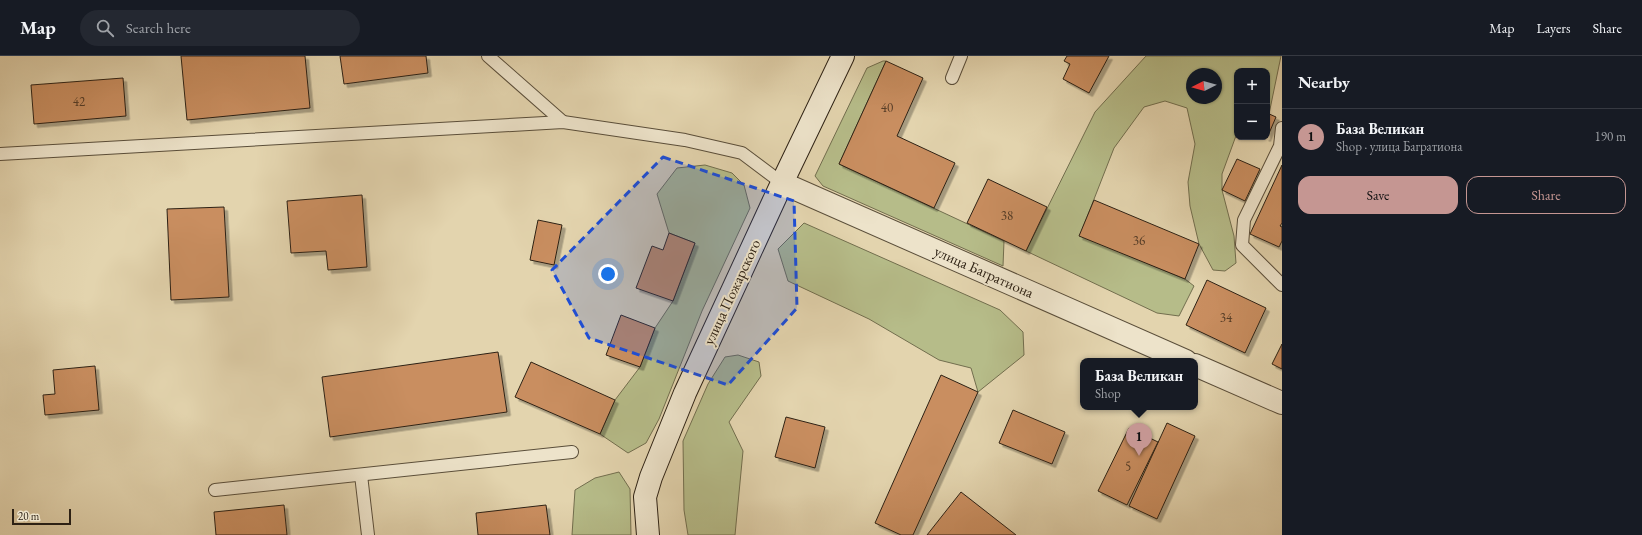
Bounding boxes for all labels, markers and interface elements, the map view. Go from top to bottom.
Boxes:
search box [80,10,360,46]
text: Map [20,15,56,40]
icon: search [94,17,116,39]
text: Search here [126,18,191,37]
text: Map [1489,19,1514,37]
text: Layers [1536,19,1571,37]
text: Share [1593,19,1622,37]
north arrow [1186,68,1222,104]
map controls [1234,68,1270,140]
button: + [1234,68,1270,104]
text: Nearby [1298,71,1350,93]
house number: 42 [73,93,86,110]
house number: 40 [881,99,893,116]
button: − [1234,104,1270,140]
text: База Великан [1336,119,1424,138]
text: 1 [1308,128,1314,145]
text: 190 m [1595,128,1626,145]
text: Shop · улица Багратиона [1336,138,1462,155]
button: Save [1298,176,1458,214]
button: Share [1466,176,1626,214]
house number: 38 [1001,207,1013,224]
house number: 36 [1133,232,1145,249]
street label: улица Пожарского [699,236,764,348]
street label: улица Багратиона [932,241,1037,302]
your location [598,264,618,284]
house number: 34 [1220,309,1233,326]
popup [1080,358,1198,410]
text: База Великан [1095,366,1183,385]
text: Shop [1095,385,1121,402]
pin: 1 [1126,423,1152,456]
house number: 5 [1125,458,1131,475]
scale bar [12,507,71,526]
text: 20 m [18,509,39,523]

